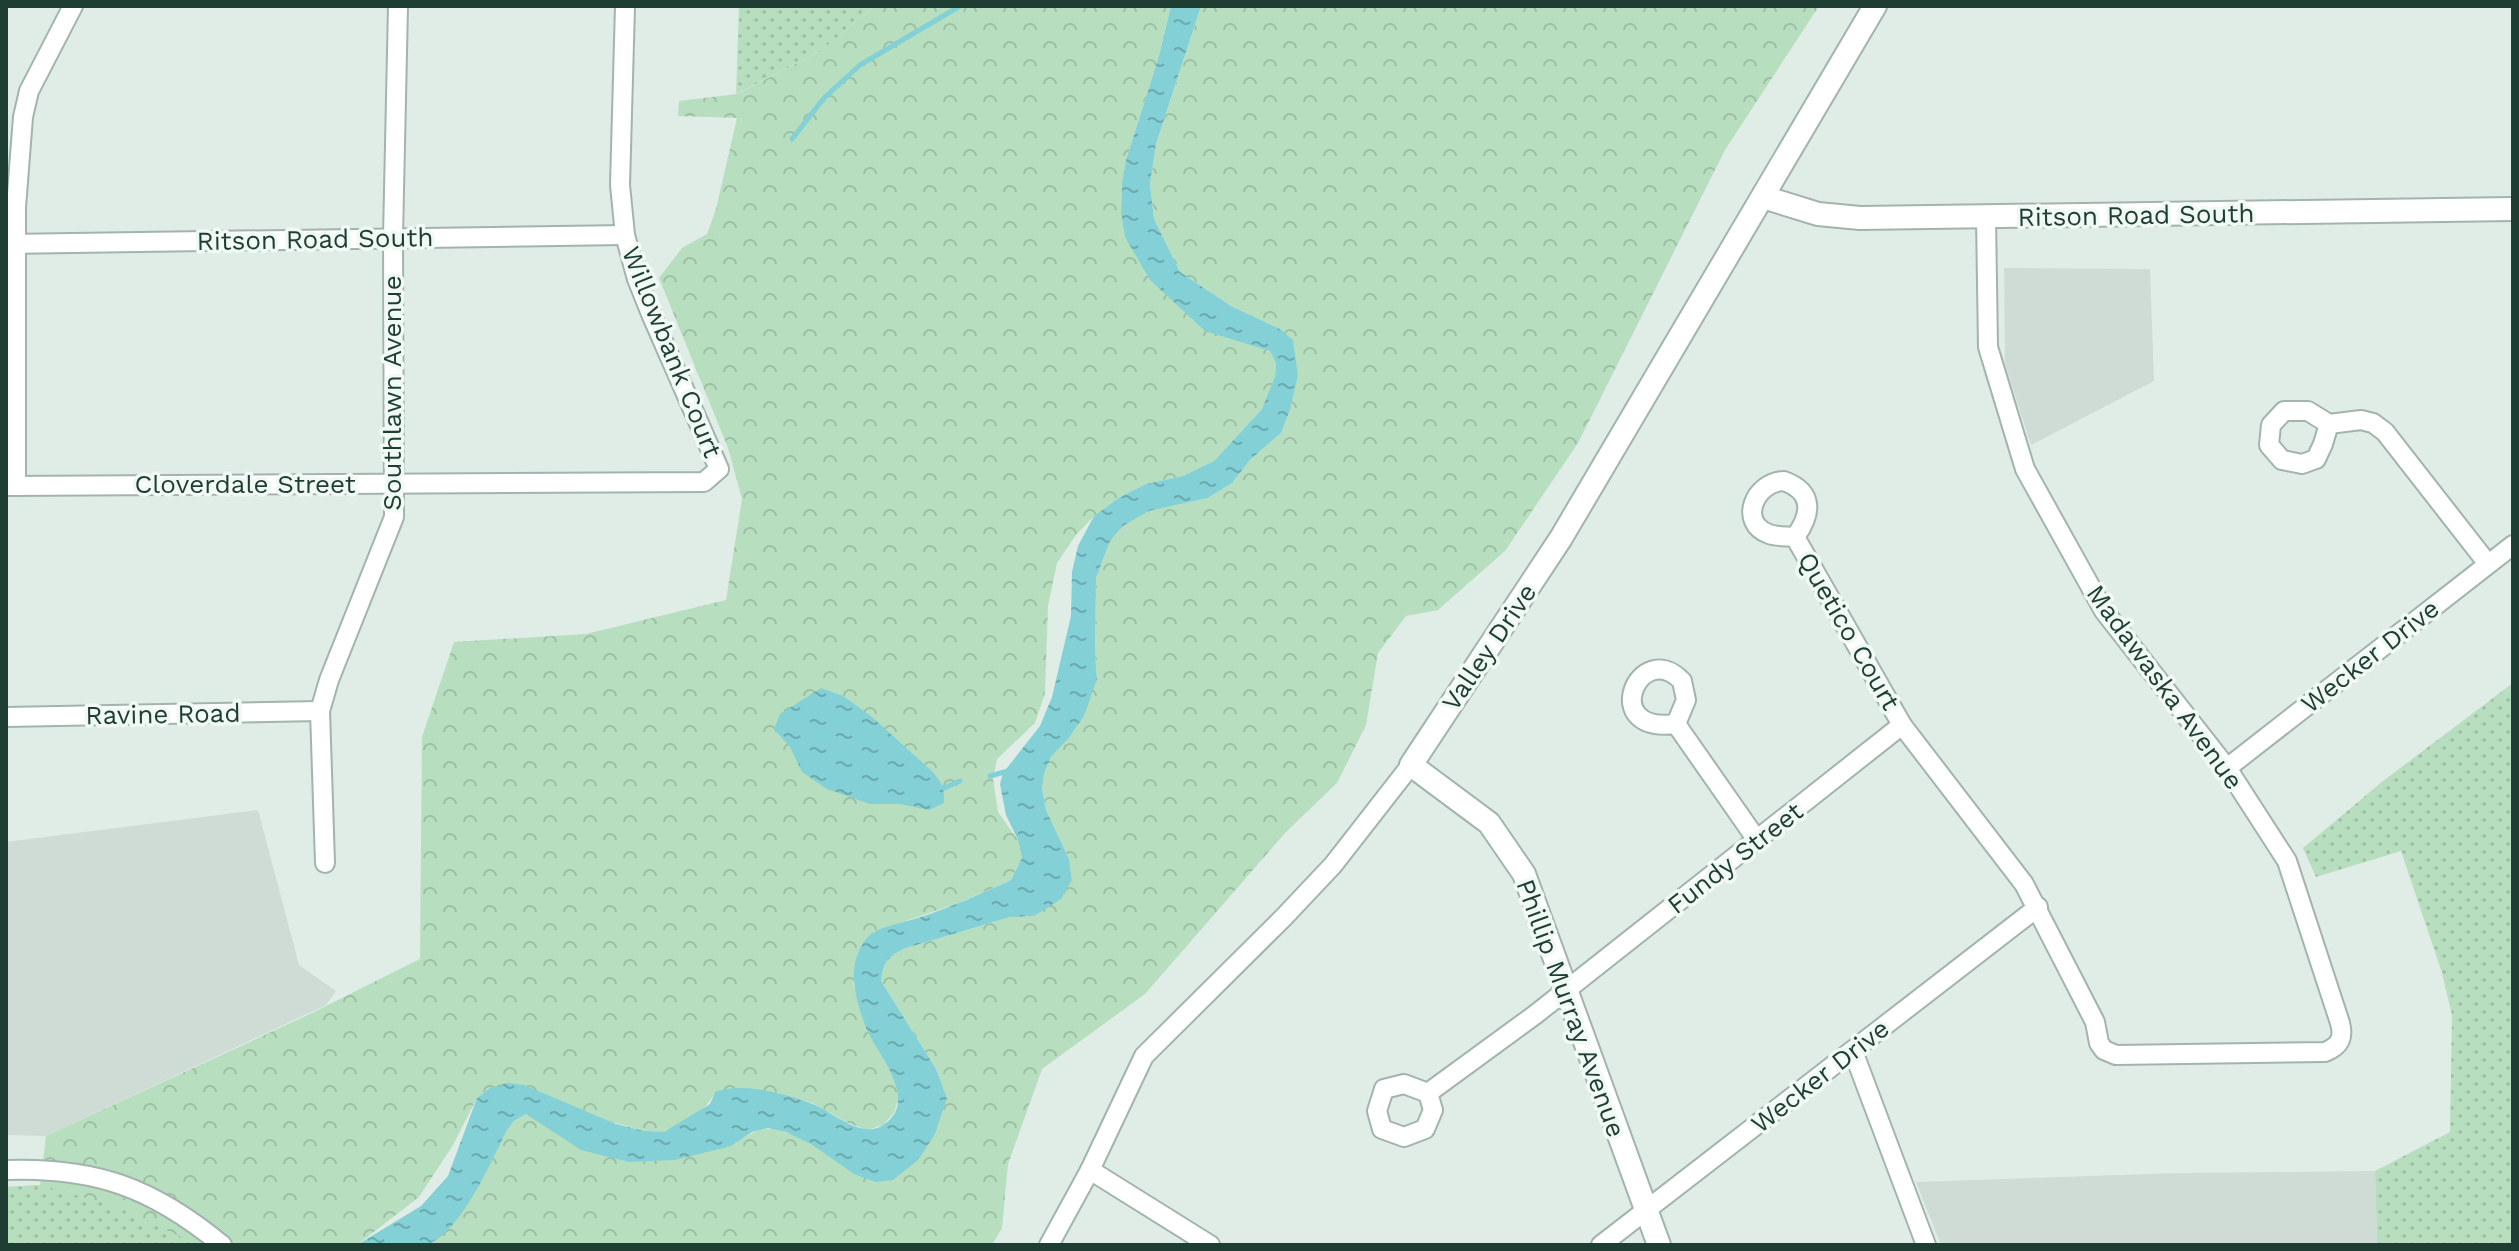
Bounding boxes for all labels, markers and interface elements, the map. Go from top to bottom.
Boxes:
street label: Ritson Road South [2017,198,2255,232]
street label: Ritson Road South [196,222,434,256]
street label: Willowbank Court [616,242,728,462]
street label: Southlawn Avenue [377,275,407,511]
street label: Cloverdale Street [134,469,356,499]
street label: Quetico Court [1792,547,1906,715]
street label: Valley Drive [1436,578,1542,716]
street label: Madawaska Avenue [2081,579,2249,795]
street label: Wecker Drive [2295,593,2445,719]
street label: Ravine Road [85,698,241,730]
street label: Fundy Street [1661,796,1809,920]
street label: Phillip Murray Avenue [1510,875,1632,1141]
street label: Wecker Drive [1745,1013,1895,1139]

